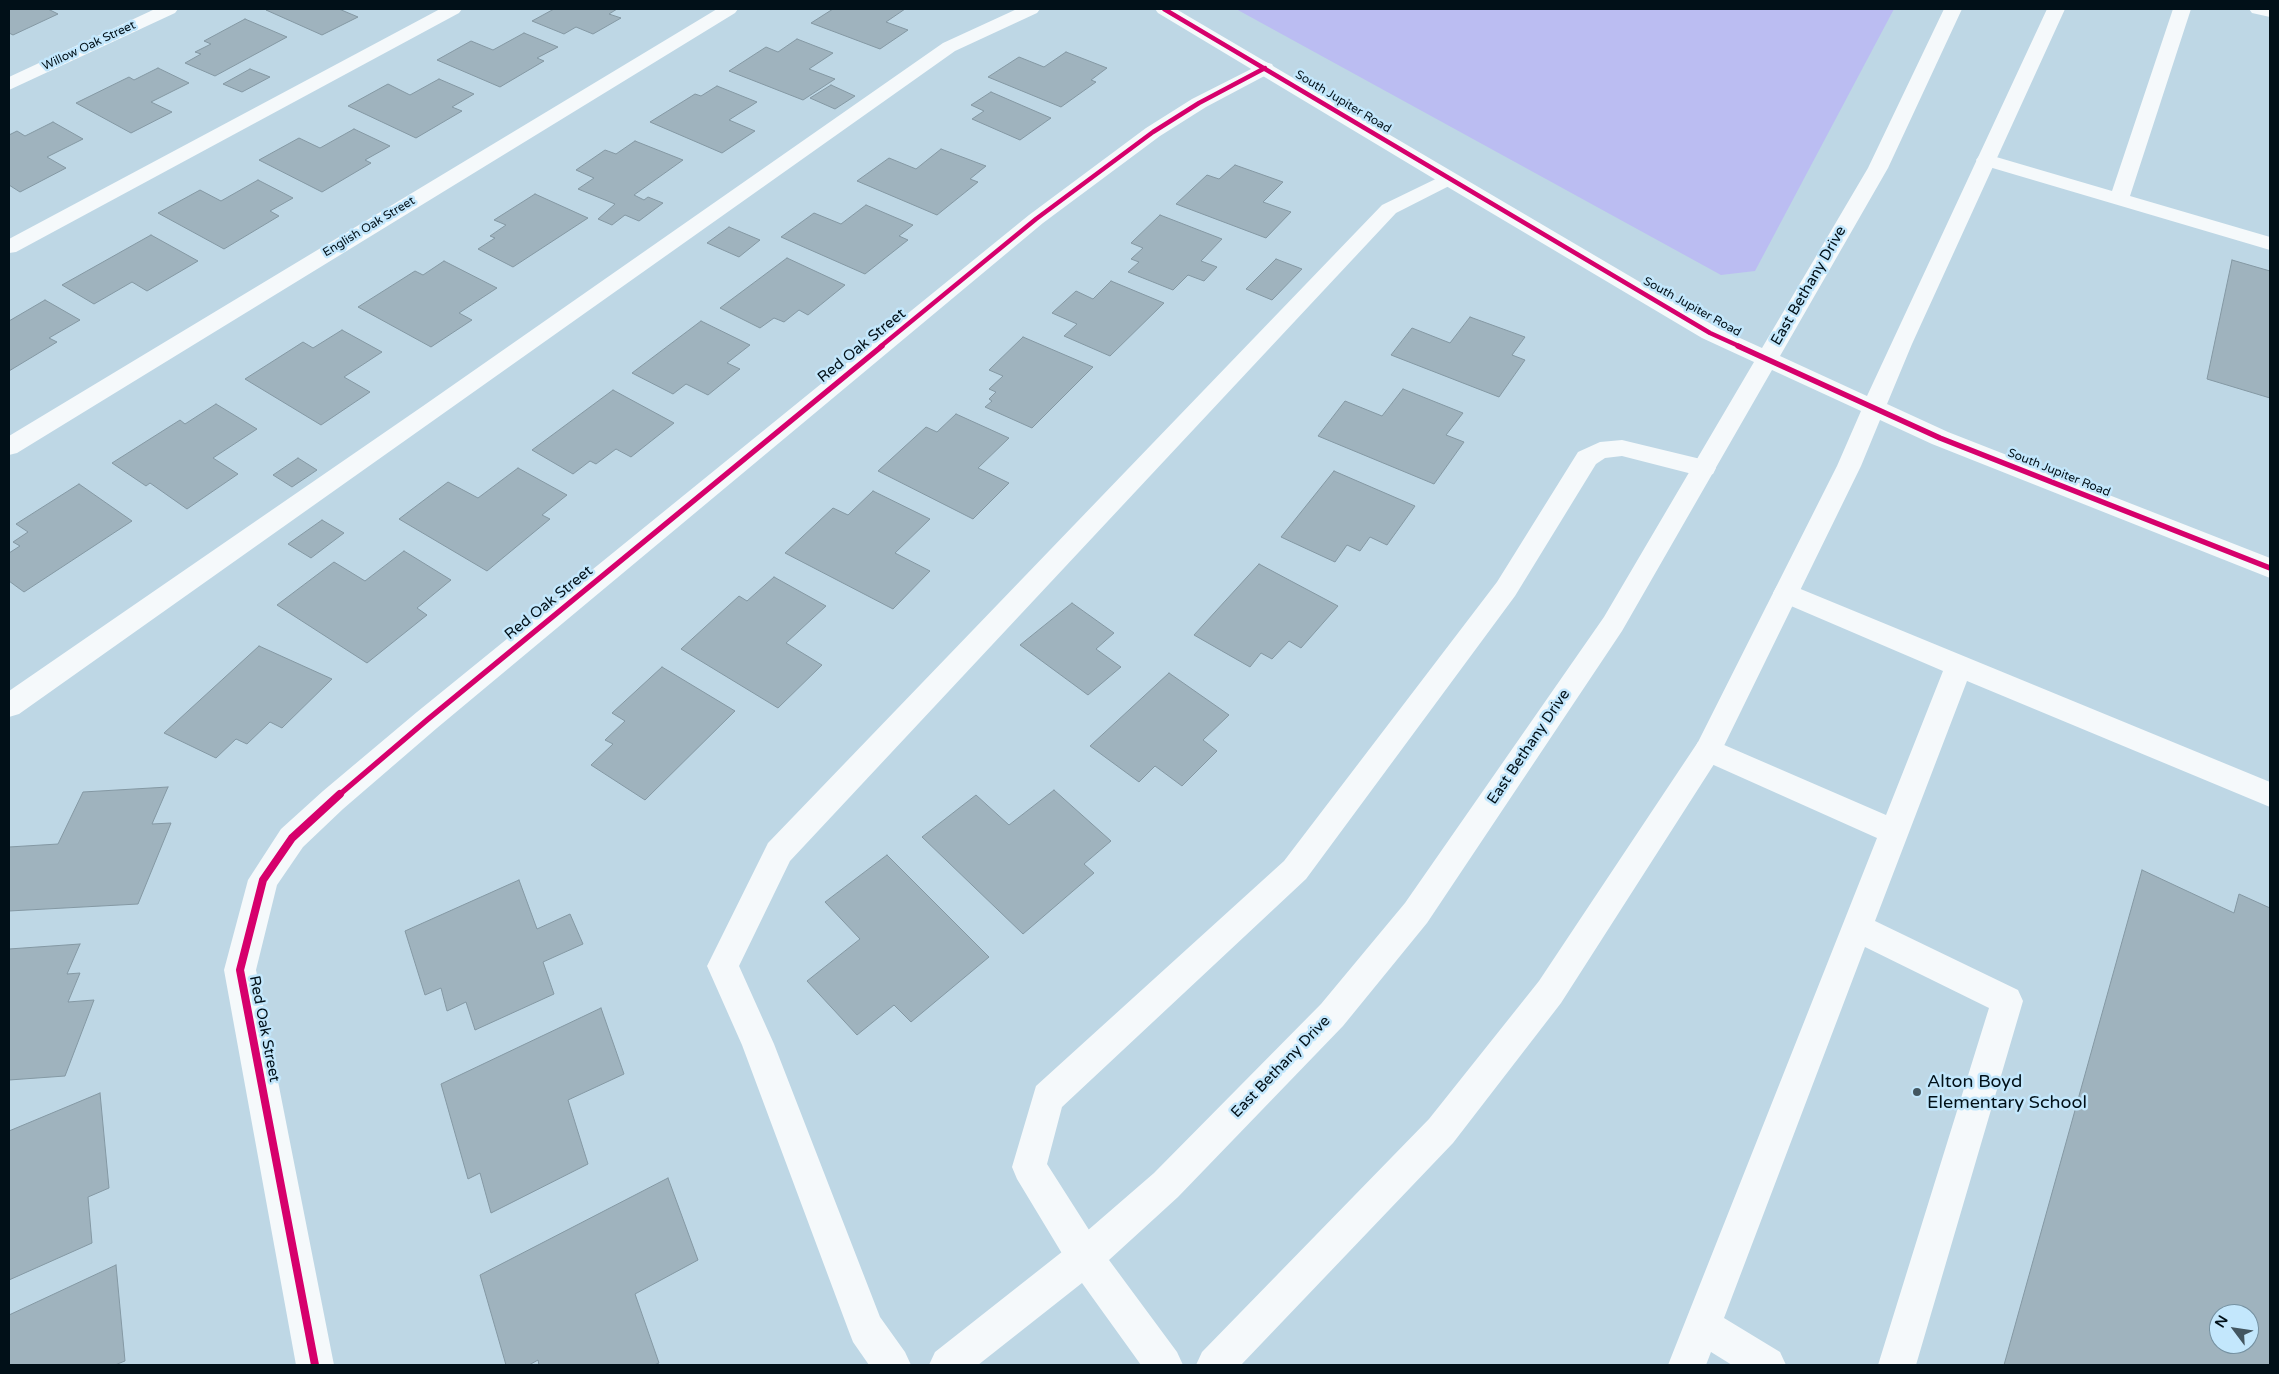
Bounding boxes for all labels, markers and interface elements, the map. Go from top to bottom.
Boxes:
street label: Willow Oak Street [40,18,138,74]
street label: South Jupiter Road [1292,68,1394,136]
street label: English Oak Street [320,194,418,260]
street label: East Bethany Drive [1768,223,1850,349]
street label: South Jupiter Road [1641,274,1743,340]
street label: Red Oak Street [814,305,910,387]
street label: South Jupiter Road [2005,446,2113,500]
street label: Red Oak Street [501,562,597,644]
street label: East Bethany Drive [1484,686,1574,808]
street label: Red Oak Street [245,974,283,1084]
street label: East Bethany Drive [1228,1012,1334,1122]
place label: Alton Boyd Elementary School [1927,1071,2087,1114]
marker: Alton Boyd Elementary School [1911,1086,1923,1098]
north arrow [2209,1304,2259,1354]
text: N [2211,1312,2232,1331]

